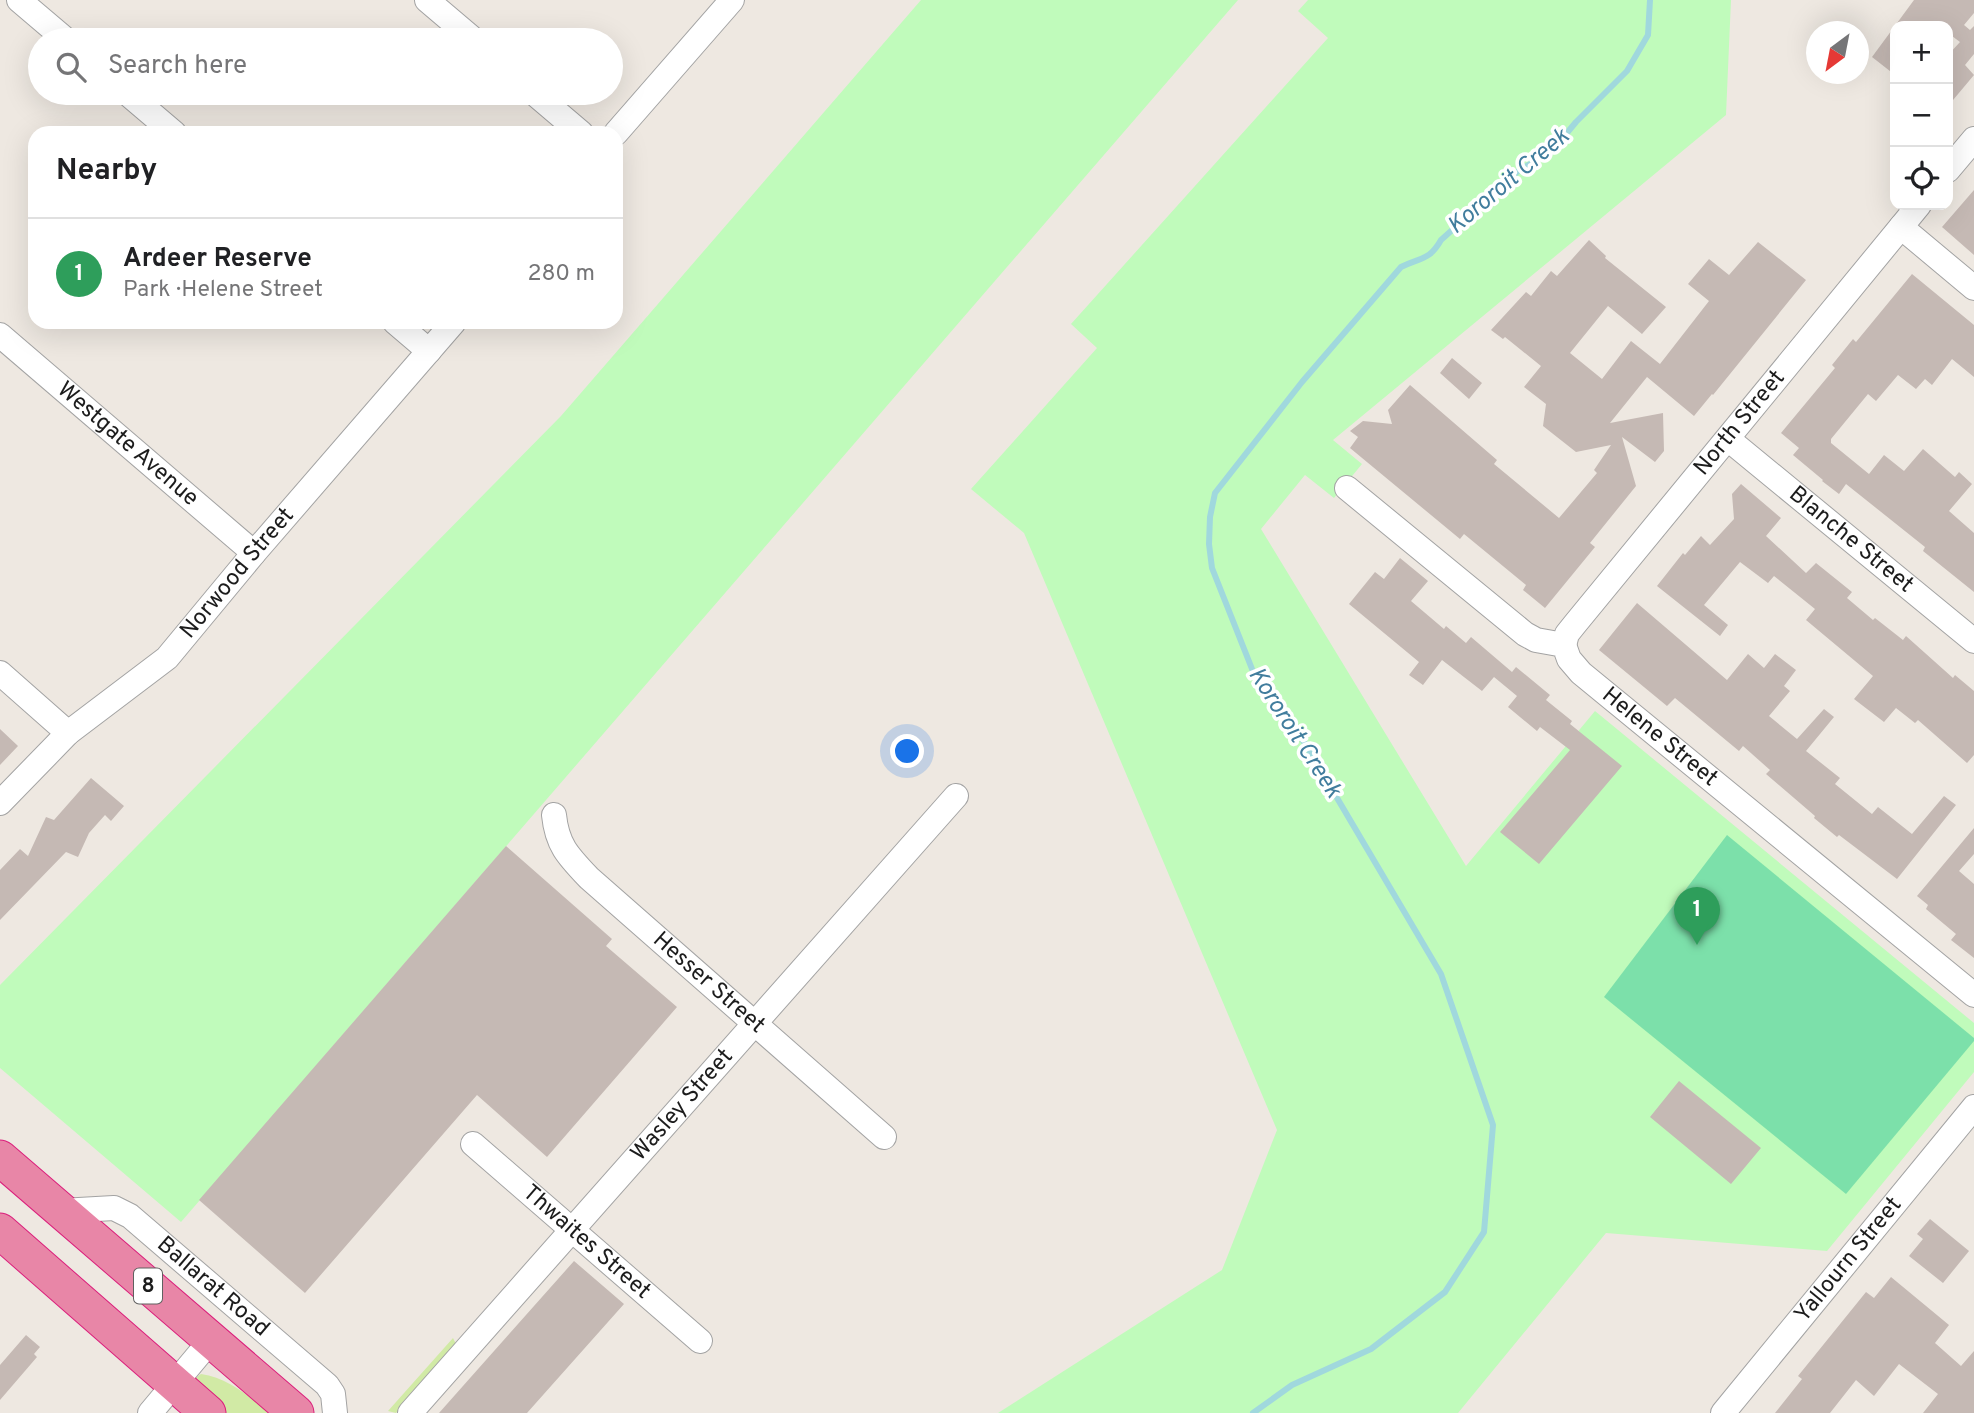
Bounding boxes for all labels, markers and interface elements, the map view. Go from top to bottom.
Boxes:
north arrow [1806,21,1869,84]
map controls [1890,21,1953,210]
button: + [1890,21,1953,84]
search box [28,28,623,105]
icon: search [52,48,90,86]
text: Search here [108,50,247,83]
button: − [1890,84,1953,147]
water label: Kororoit Creek [1442,122,1577,242]
button: locate [1890,147,1953,210]
text: Nearby [56,153,157,190]
text: Ardeer Reserve [123,243,312,276]
text: 1 [74,260,84,289]
text: 280 m [527,260,595,289]
text: Park · Helene Street [123,276,323,305]
street label: North Street [1688,364,1792,482]
street label: Westgate Avenue [51,376,204,513]
street label: Blanche Street [1783,480,1919,600]
street label: Norwood Street [174,502,301,645]
water label: Kororoit Creek [1241,662,1348,805]
street label: Helene Street [1596,681,1723,793]
your location [890,734,924,768]
pin: 1 [1674,887,1720,945]
street label: Hesser Street [646,926,771,1040]
street label: Wasley Street [625,1043,740,1167]
street label: Thwaites Street [516,1179,656,1306]
street label: Yallourn Street [1789,1191,1909,1329]
street label: Ballarat Road [150,1231,275,1343]
road number: 8 [134,1268,162,1304]

